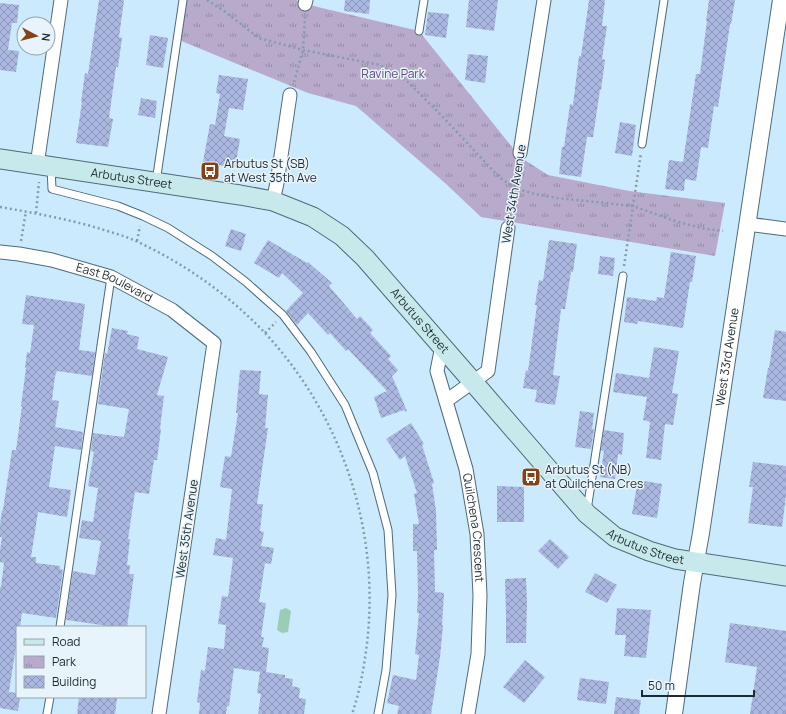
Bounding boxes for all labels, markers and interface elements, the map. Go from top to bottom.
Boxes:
north arrow [16,16,56,56]
text: N [38,32,54,42]
park label: Ravine Park [361,65,426,82]
street label: West 34th Avenue [497,143,530,245]
place label: Arbutus St (SB) at West 35th Ave [224,155,317,186]
bus stop icon: Arbutus St (SB) at West 35th Ave [199,160,221,182]
street label: Arbutus Street [90,164,174,193]
street label: East Boulevard [74,258,156,306]
street label: Arbutus Street [387,284,454,357]
street label: West 33rd Avenue [711,307,743,407]
place label: Arbutus St (NB) at Quilchena Cres [545,461,643,492]
bus stop icon: Arbutus St (NB) at Quilchena Cres [520,466,542,488]
street label: Quilchena Crescent [459,472,488,583]
street label: West 35th Avenue [171,478,202,580]
street label: Arbutus Street [603,524,686,568]
legend [16,626,146,698]
text: Road [52,633,80,650]
text: Park [52,653,77,670]
scale bar [642,672,754,698]
text: Building [52,673,96,690]
text: 50 m [648,677,675,694]

